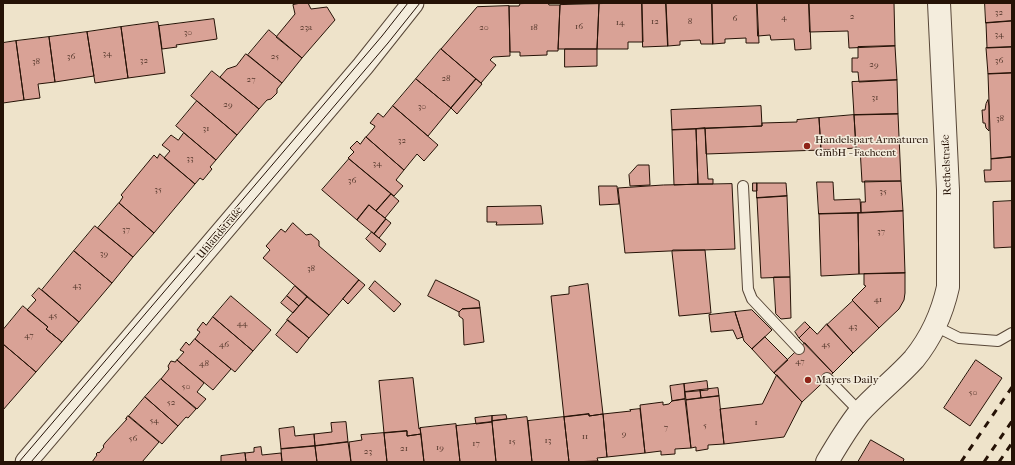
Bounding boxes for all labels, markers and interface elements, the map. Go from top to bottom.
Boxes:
house number: 32 [995,8,1003,18]
house number: 2 [850,12,854,22]
house number: 4 [781,13,787,23]
house number: 6 [733,14,737,24]
house number: 12 [651,17,659,27]
house number: 8 [688,17,692,27]
house number: 14 [616,18,624,28]
house number: 16 [575,22,583,32]
house number: 23a [300,23,312,33]
house number: 20 [479,23,489,33]
house number: 18 [530,23,538,33]
house number: 30 [184,28,192,38]
house number: 34 [994,30,1004,40]
house number: 34 [102,49,112,59]
house number: 36 [67,52,75,62]
house number: 25 [271,52,279,62]
house number: 32 [140,56,148,66]
house number: 36 [995,56,1003,66]
house number: 38 [32,57,40,67]
house number: 29 [869,60,879,70]
house number: 28 [441,74,451,84]
house number: 27 [247,75,255,85]
house number: 31 [872,93,878,103]
house number: 29 [223,100,233,110]
house number: 30 [418,102,426,112]
house number: 38 [996,114,1004,124]
house number: 31 [203,124,209,134]
place label: Handelspart Armaturen GmbH - Fachcent [815,133,928,159]
street label: Rethelstraße [939,134,955,196]
house number: 32 [398,136,406,146]
marker: Handelspart Armaturen GmbH - Fachcent [802,141,812,151]
house number: 33 [186,154,194,164]
house number: 34 [372,159,382,169]
house number: 36 [348,176,356,186]
house number: 35 [154,185,162,195]
house number: 35 [879,187,887,197]
street label: Uhlandstraße [194,204,246,262]
house number: 37 [122,225,130,235]
house number: 37 [877,227,885,237]
house number: 39 [100,249,108,259]
house number: 38 [307,264,315,274]
house number: 43 [72,281,82,291]
house number: 41 [874,295,882,305]
house number: 45 [49,311,57,321]
house number: 44 [237,319,247,329]
house number: 43 [848,322,858,332]
house number: 47 [24,331,34,341]
house number: 46 [219,340,229,350]
house number: 45 [822,340,830,350]
house number: 47 [795,357,805,367]
house number: 48 [199,359,209,369]
place label: Mayers Daily [816,373,879,387]
marker: Mayers Daily [803,375,813,385]
house number: 50 [182,382,190,392]
house number: 50 [969,388,977,398]
house number: 52 [167,398,175,408]
house number: 54 [149,416,159,426]
house number: 1 [754,418,758,428]
house number: 5 [703,421,707,431]
house number: 7 [664,423,668,433]
house number: 9 [622,429,626,439]
house number: 11 [582,432,588,442]
house number: 56 [129,434,137,444]
house number: 13 [545,436,551,446]
house number: 15 [508,437,516,447]
house number: 17 [472,439,480,449]
house number: 19 [436,443,444,453]
house number: 21 [400,444,408,454]
house number: 23 [364,447,372,457]

